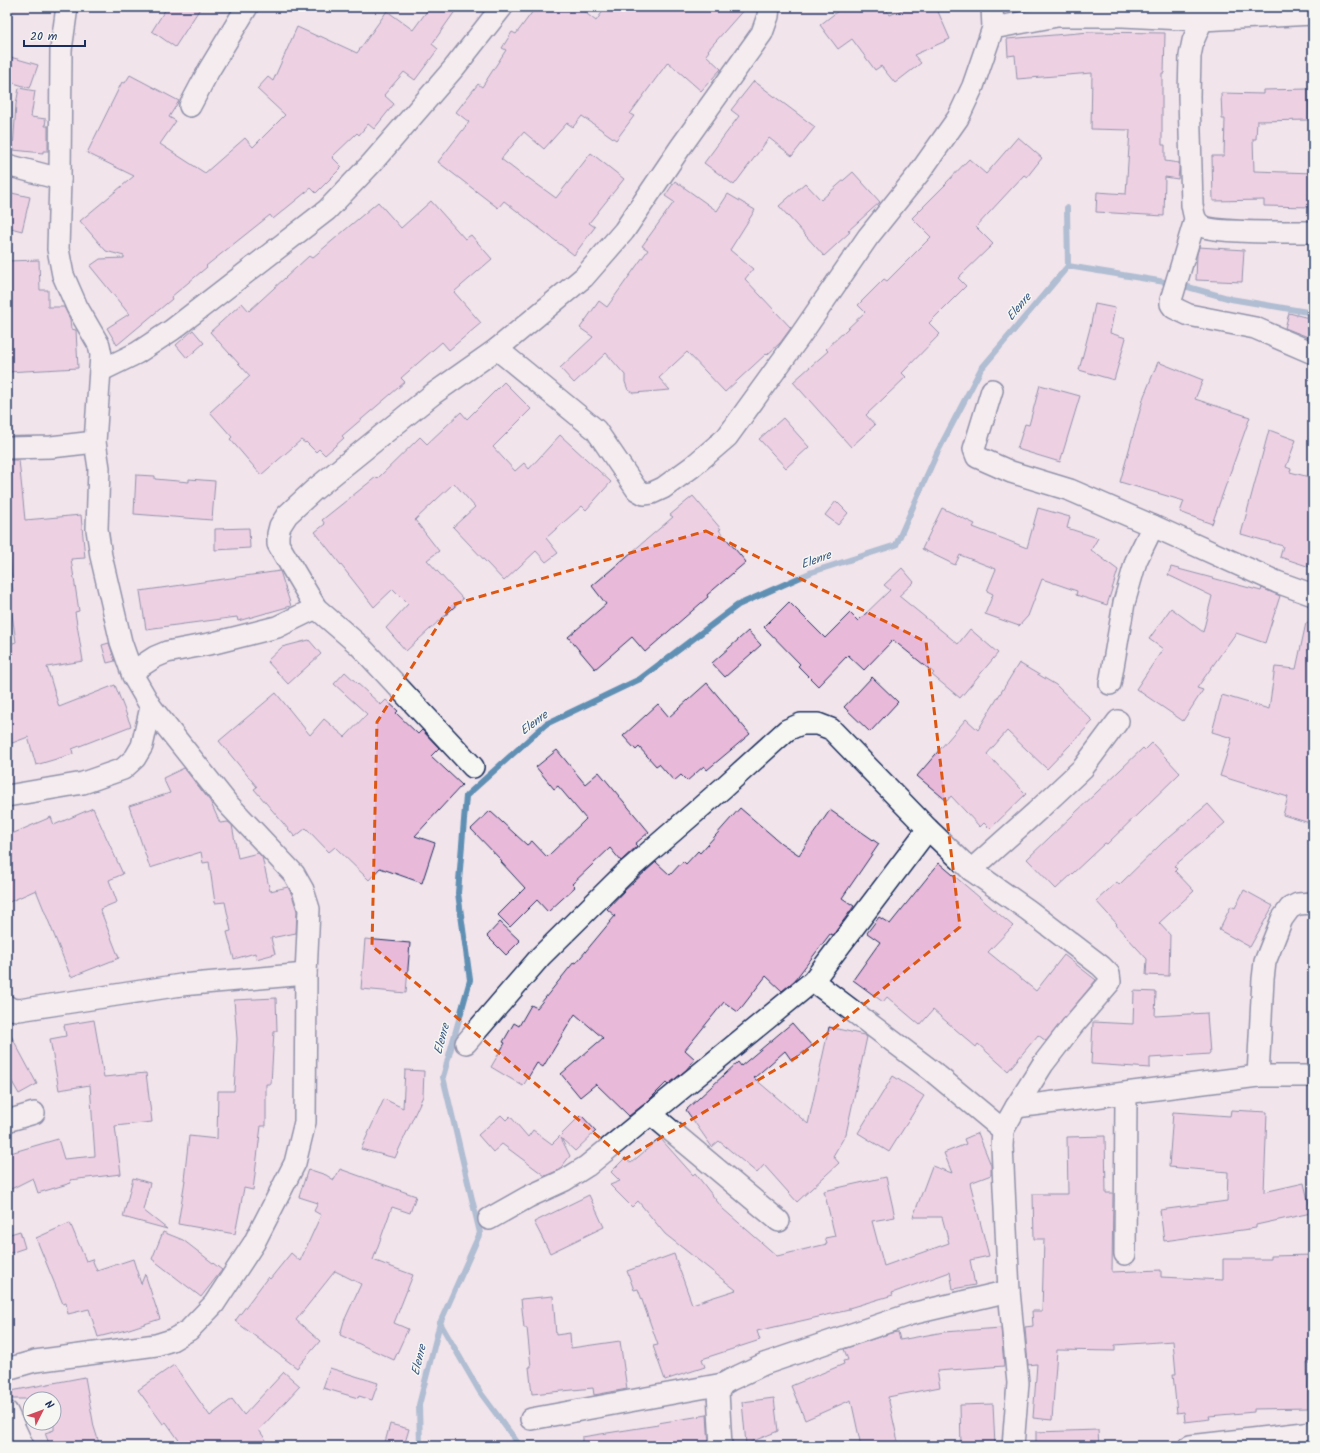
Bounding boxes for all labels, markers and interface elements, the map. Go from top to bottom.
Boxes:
scale bar [24,22,85,48]
text: 20 m [30,27,58,46]
water label: Elenre [1002,288,1037,325]
water label: Elenre [798,545,835,574]
water label: Elenre [516,705,553,740]
water label: Elenre [429,1020,456,1056]
water label: Elenre [406,1341,432,1377]
north arrow [22,1391,62,1431]
text: N [40,1396,58,1414]

